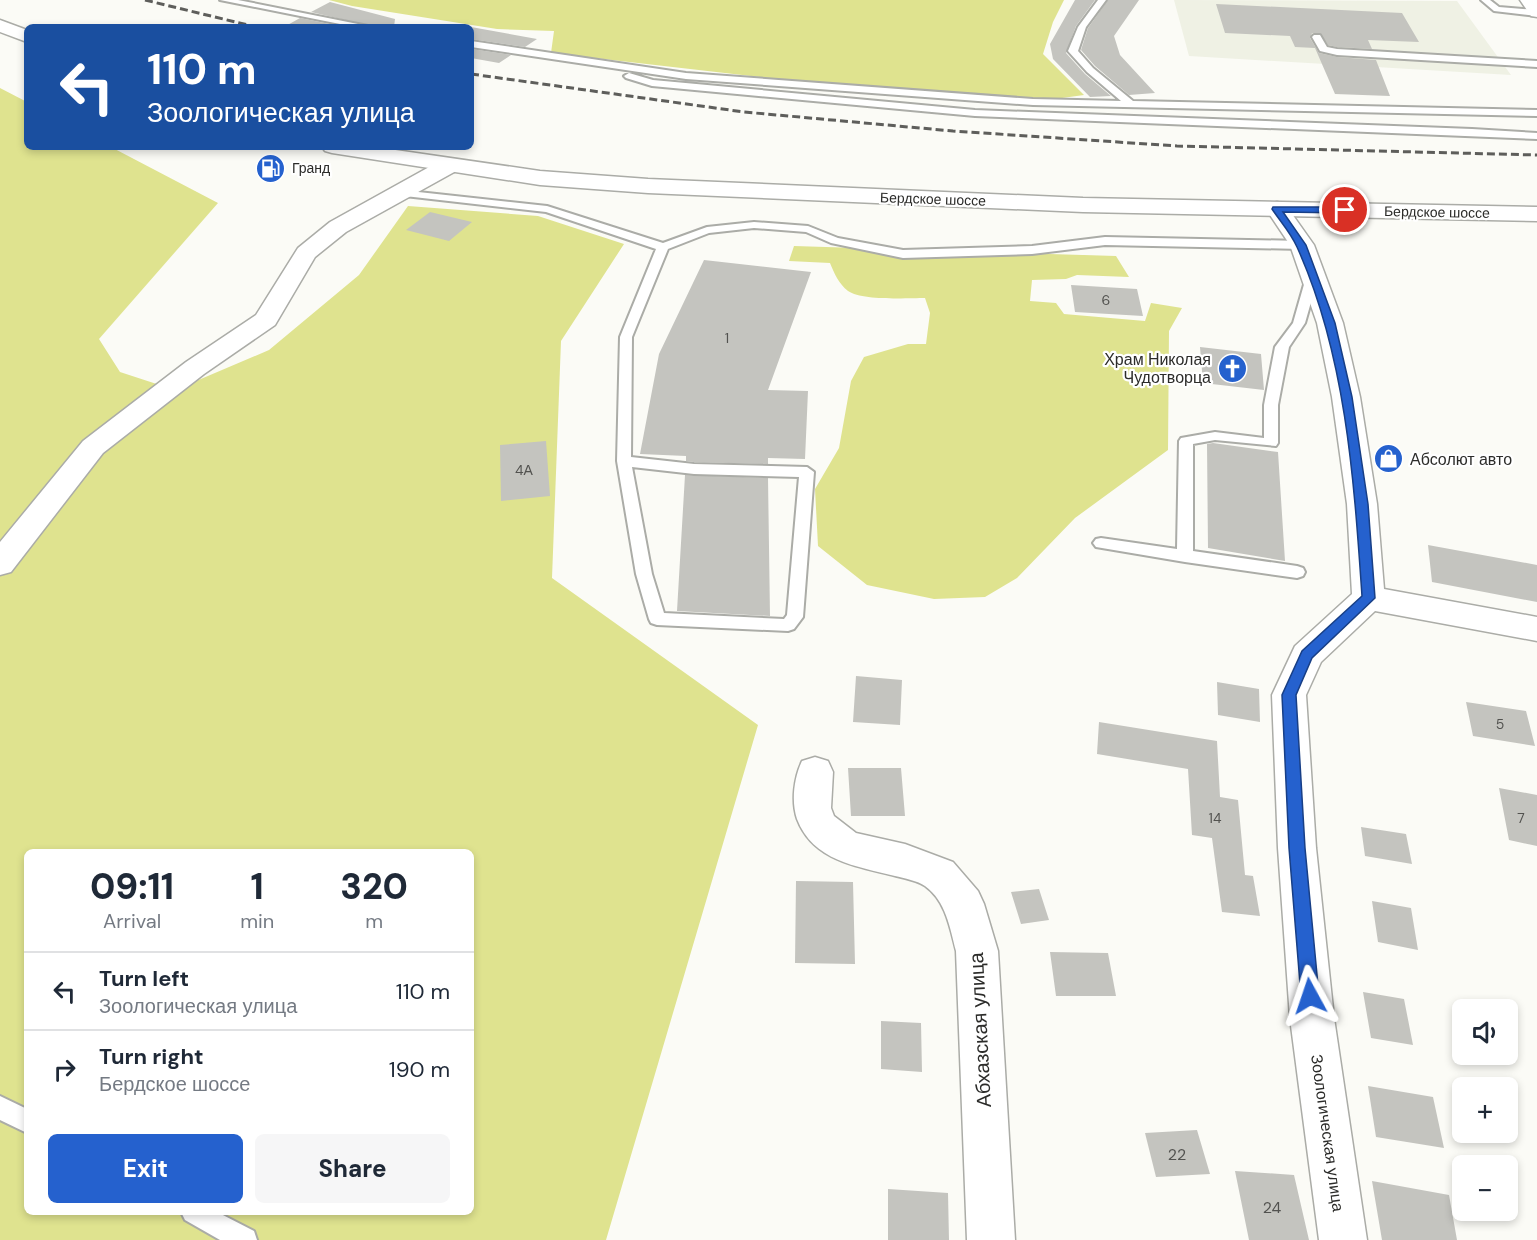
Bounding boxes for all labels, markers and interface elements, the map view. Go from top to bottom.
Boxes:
text: 110 m [147,42,257,97]
icon: left [48,48,126,126]
text: Зоологическая улица [147,95,415,130]
fuel station icon: Гранд [255,152,287,184]
place label: Гранд [292,159,330,177]
pin [1319,184,1370,235]
street label: Бердское шоссе [880,188,986,210]
icon: arrive [1328,193,1361,226]
street label: Бердское шоссе [1384,202,1490,222]
house number: 6 [1102,291,1110,309]
house number: 1 [725,329,729,347]
place label: Храм Николая Чудотворца [1104,349,1211,388]
church icon: Храм Николая Чудотворца [1216,352,1248,384]
shop icon: Абсолют авто [1373,443,1405,475]
place label: Абсолют авто [1410,449,1512,470]
house number: 4А [515,461,534,479]
house number: 5 [1496,715,1504,733]
house number: 14 [1209,809,1222,827]
house number: 7 [1517,809,1525,827]
text: 09:11 [90,863,174,910]
text: 1 [251,863,264,910]
text: 320 [340,863,408,910]
text: Arrival [103,908,161,934]
text: min [240,908,274,934]
text: m [365,908,383,934]
street label: Абхазская улица [963,951,997,1108]
text: Turn left [99,964,189,993]
position arrow [1278,964,1342,1028]
icon: left [48,975,81,1008]
text: 110 m [396,977,450,1006]
text: Зоологическая улица [99,993,297,1019]
map controls [1452,999,1518,1221]
button: sound [1452,999,1518,1065]
text: Turn right [99,1042,204,1071]
icon: right [48,1053,81,1086]
street label: Зоологическая улица [1306,1053,1349,1213]
text: 190 m [389,1055,450,1084]
text: Бердское шоссе [99,1071,250,1097]
button: + [1452,1077,1518,1143]
button: Exit [48,1134,243,1203]
button: Share [255,1134,450,1203]
house number: 22 [1168,1144,1186,1165]
button: − [1452,1155,1518,1221]
house number: 24 [1263,1197,1282,1218]

